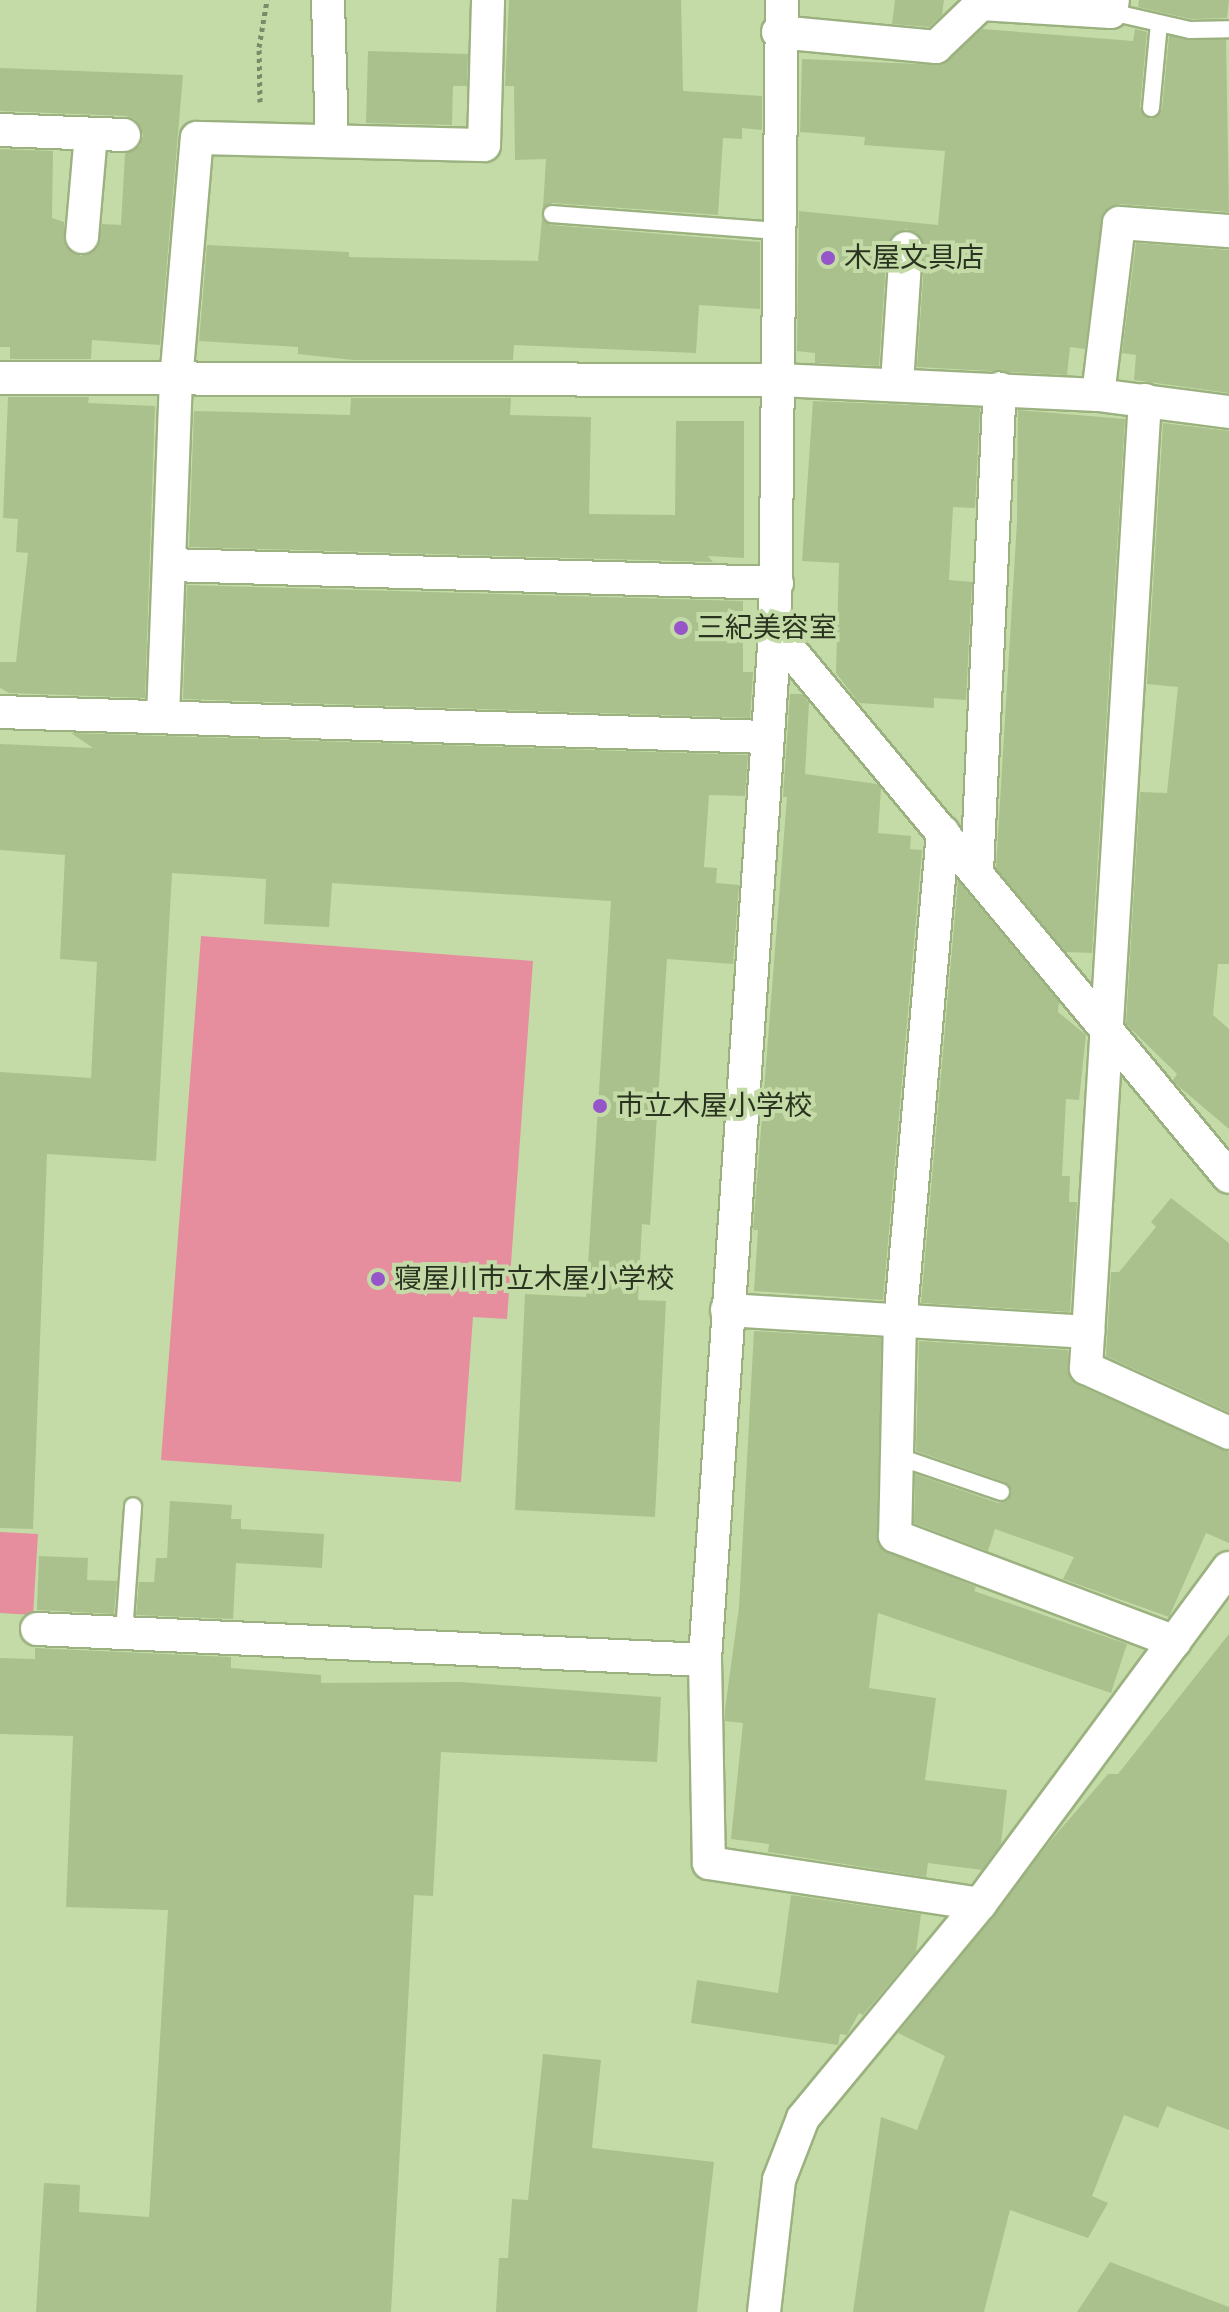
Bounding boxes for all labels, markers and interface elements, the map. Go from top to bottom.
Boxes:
place label: 木屋文具店 [844,241,984,275]
marker: 木屋文具店 [819,249,837,267]
place label: 三紀美容室 [697,611,837,645]
marker: 三紀美容室 [672,619,690,637]
place label: 市立木屋小学校 [616,1089,812,1123]
marker: 市立木屋小学校 [591,1097,609,1115]
place label: 寝屋川市立木屋小学校 [394,1262,674,1296]
marker: 寝屋川市立木屋小学校 [369,1270,387,1288]

